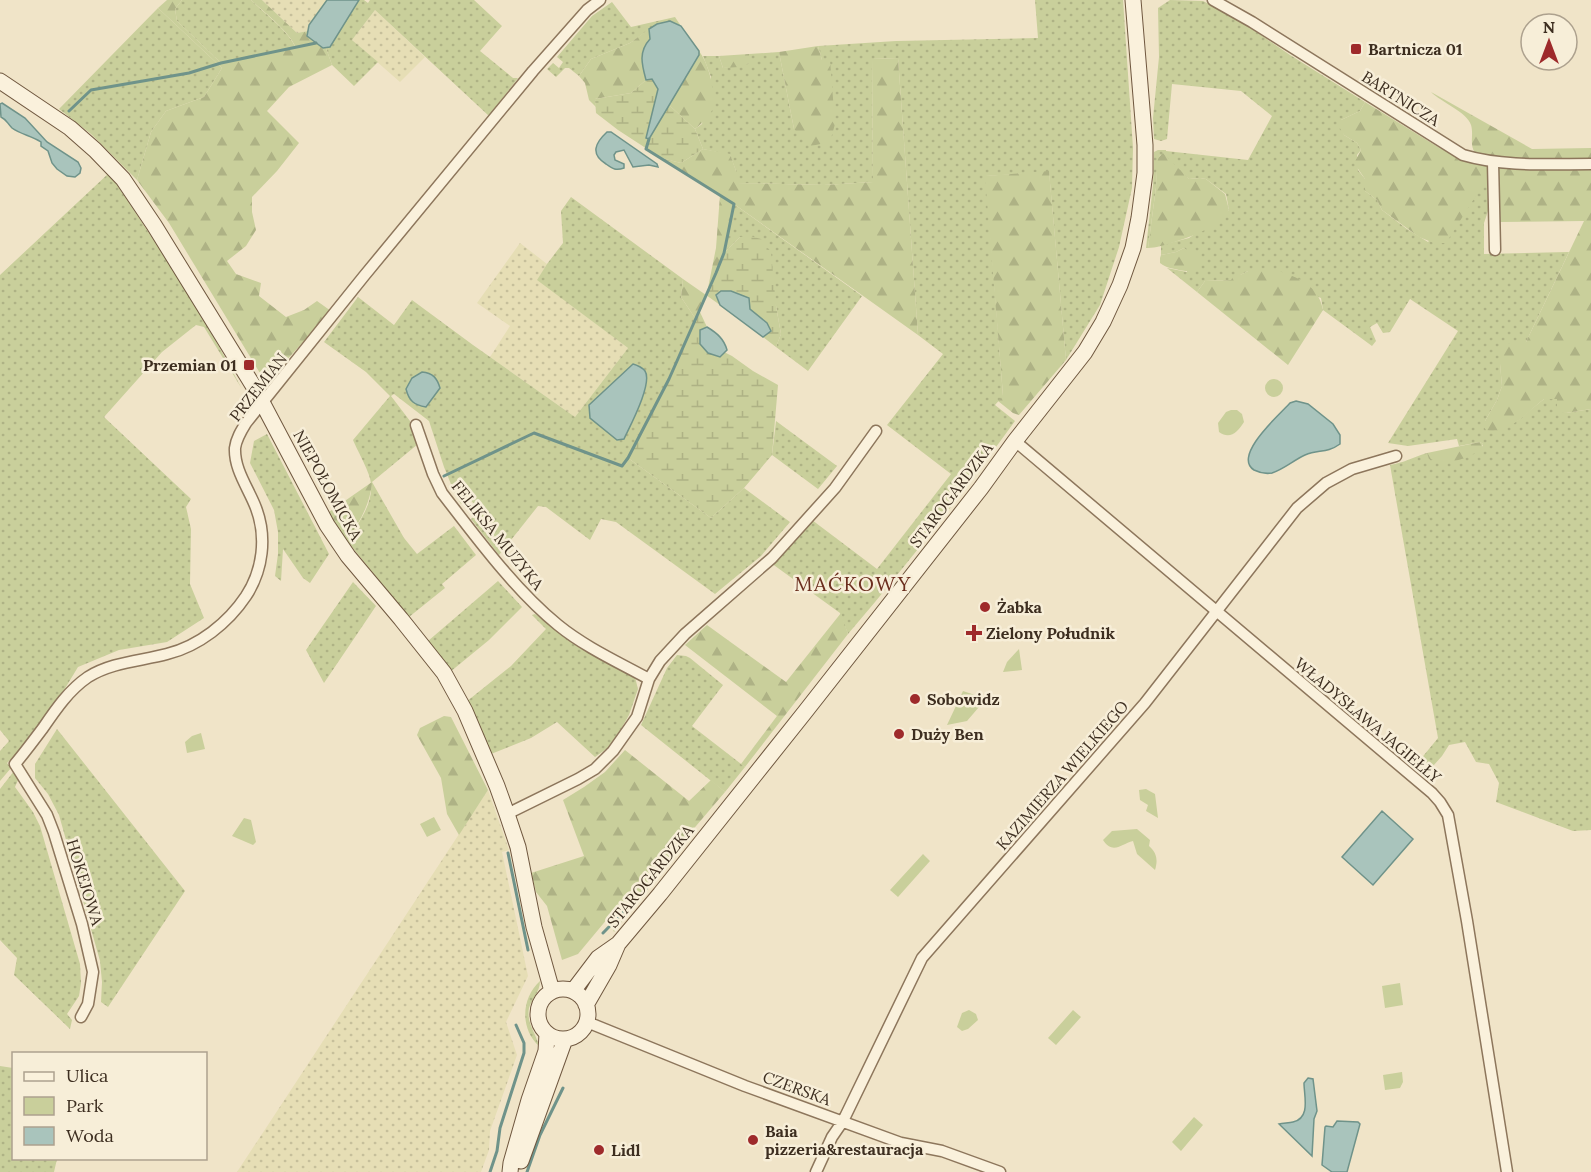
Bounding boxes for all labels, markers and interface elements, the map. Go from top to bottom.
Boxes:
north arrow [1519,12,1579,72]
text: N [1543,17,1555,37]
place label: Bartnicza 01 [1368,39,1462,59]
marker: Bartnicza 01 [1349,42,1363,56]
street label: BARTNICZA [1358,66,1445,130]
street label: PRZEMIAN [225,349,291,425]
place label: Przemian 01 [143,355,237,375]
marker: Przemian 01 [242,358,256,372]
street label: NIEPOŁOMICKA [289,426,367,545]
street label: STAROGARDZKA [905,438,998,552]
street label: FELIKSA MUZYKA [448,476,549,595]
district label: MAĆKOWY [794,571,912,596]
place label: Żabka [997,597,1043,617]
marker: Żabka [978,600,992,614]
place label: Zielony Południk [986,623,1116,643]
marker: Zielony Południk [967,626,981,640]
street label: WŁADYSŁAWA JAGIEŁŁY [1291,653,1446,788]
place label: Sobowidz [927,689,1000,709]
marker: Sobowidz [908,692,922,706]
street label: KAZIMIERZA WIELKIEGO [992,696,1132,854]
place label: Duży Ben [911,724,984,744]
marker: Duży Ben [892,727,906,741]
street label: STAROGARDZKA [602,820,698,931]
street label: HOKEJOWA [62,836,108,929]
legend [12,1052,207,1160]
text: Ulica [66,1064,108,1087]
street label: CZERSKA [760,1066,835,1110]
text: Park [66,1094,104,1117]
place label: Baia pizzeria&restauracja [765,1121,924,1159]
text: Woda [66,1124,114,1147]
marker: Baia pizzeria&restauracja [746,1133,760,1147]
place label: Lidl [611,1140,640,1160]
marker: Lidl [592,1143,606,1157]

